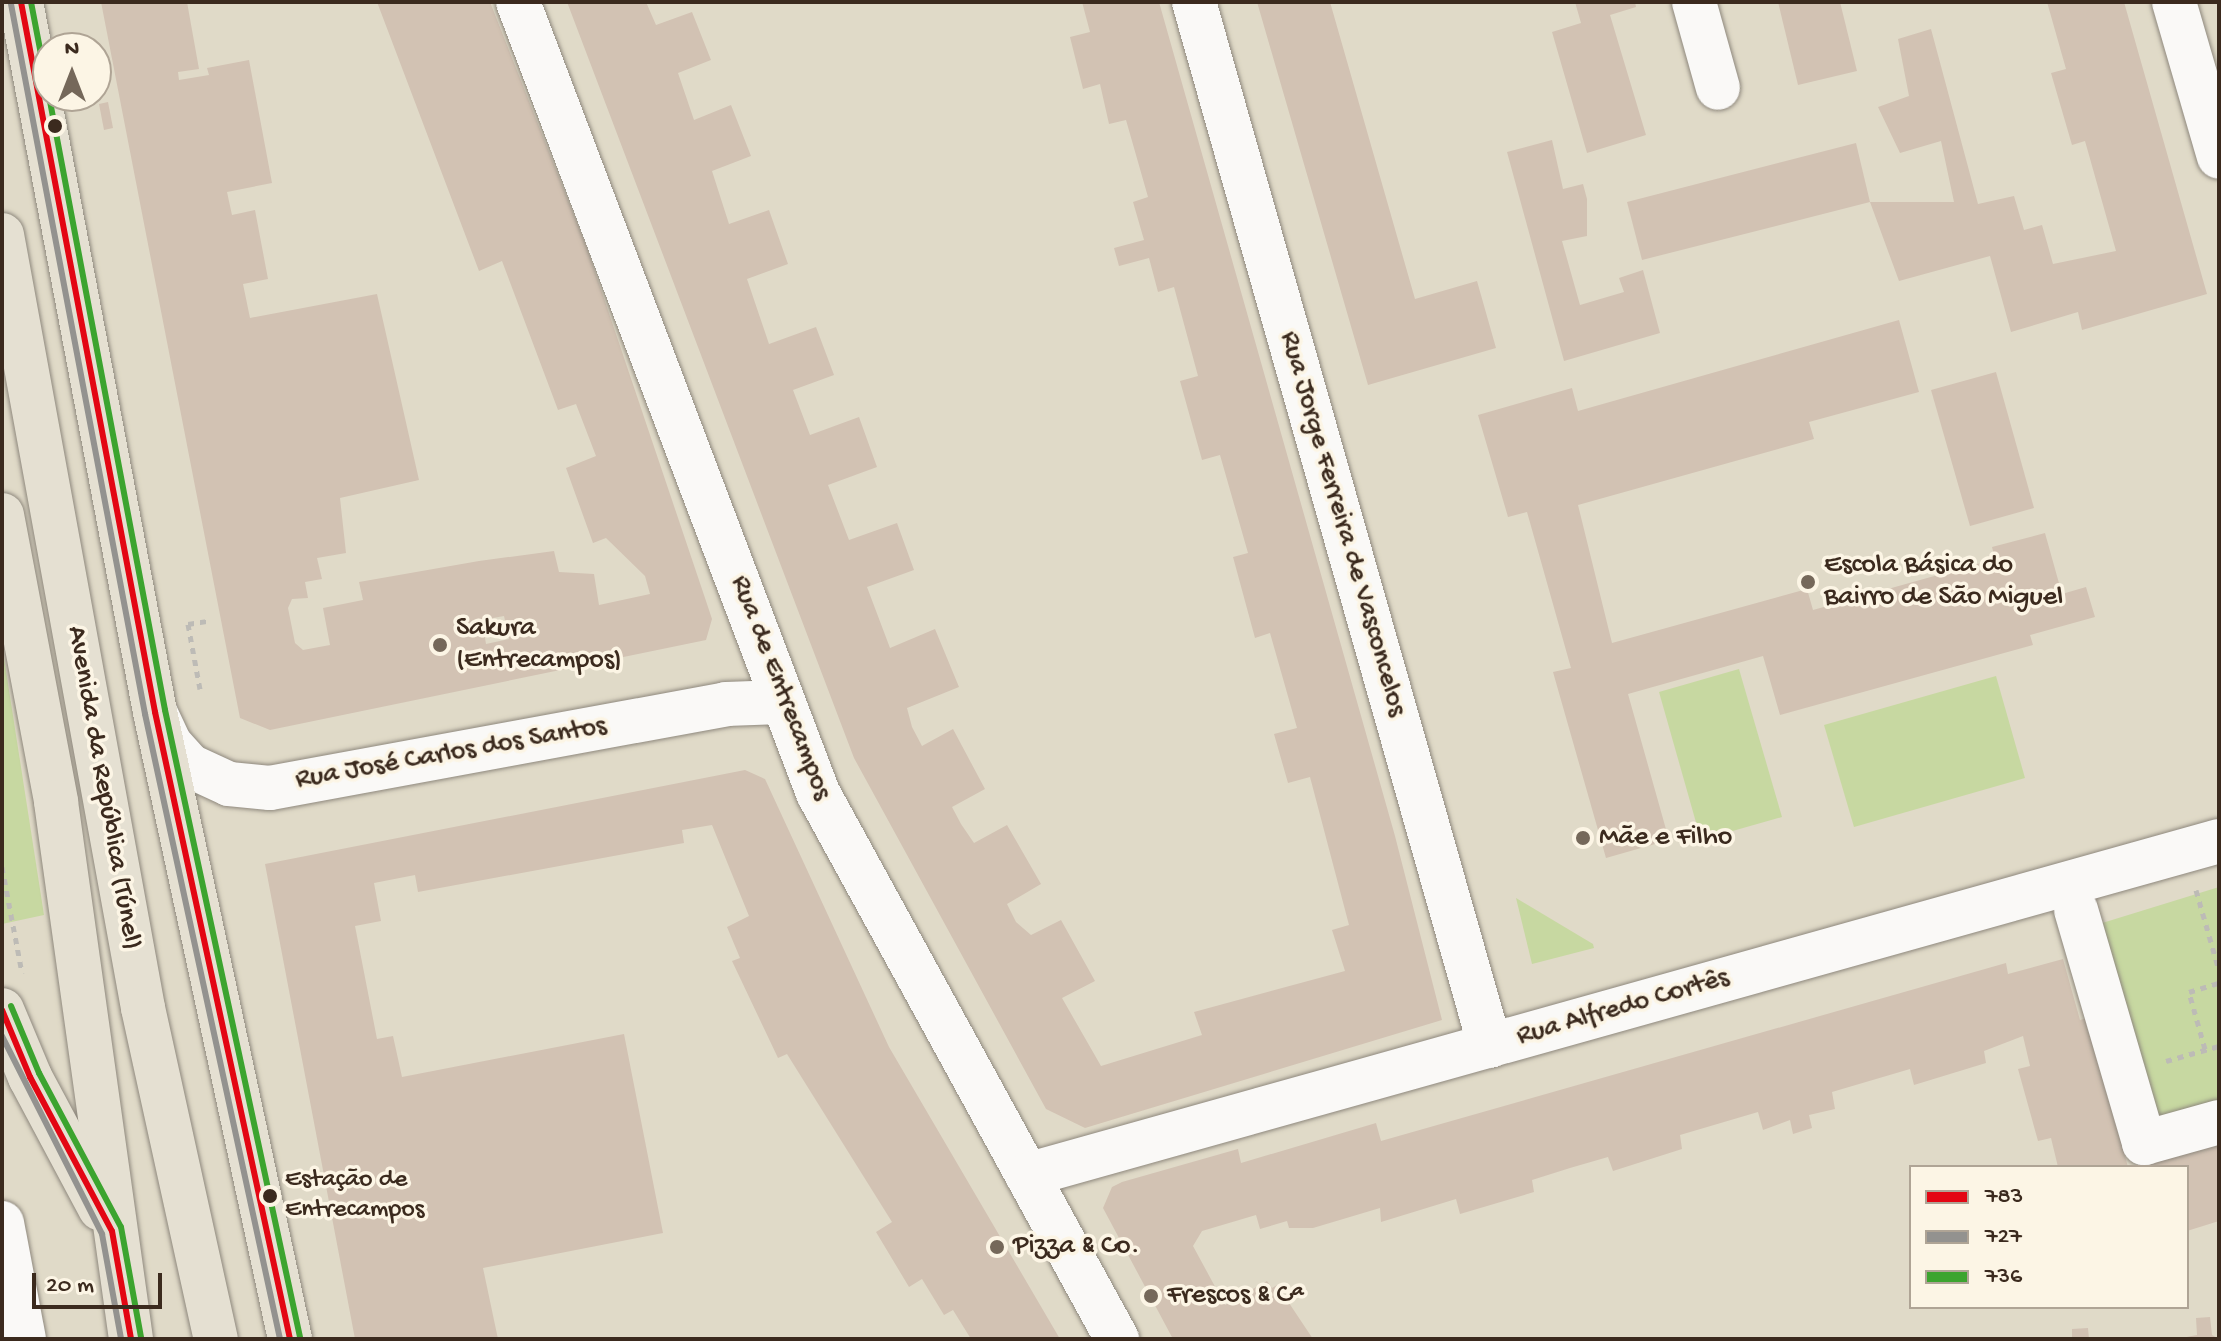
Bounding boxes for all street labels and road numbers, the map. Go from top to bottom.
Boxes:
street label: Rua Jorge Ferreira de Vasconcelos [1271,328,1413,720]
street label: Rua de Entrecampos [722,571,838,805]
street label: Avenida da República (Túnel) [58,623,148,953]
street label: Rua José Carlos dos Santos [293,710,609,798]
street label: Rua Alfredo Cortês [1513,962,1733,1054]

